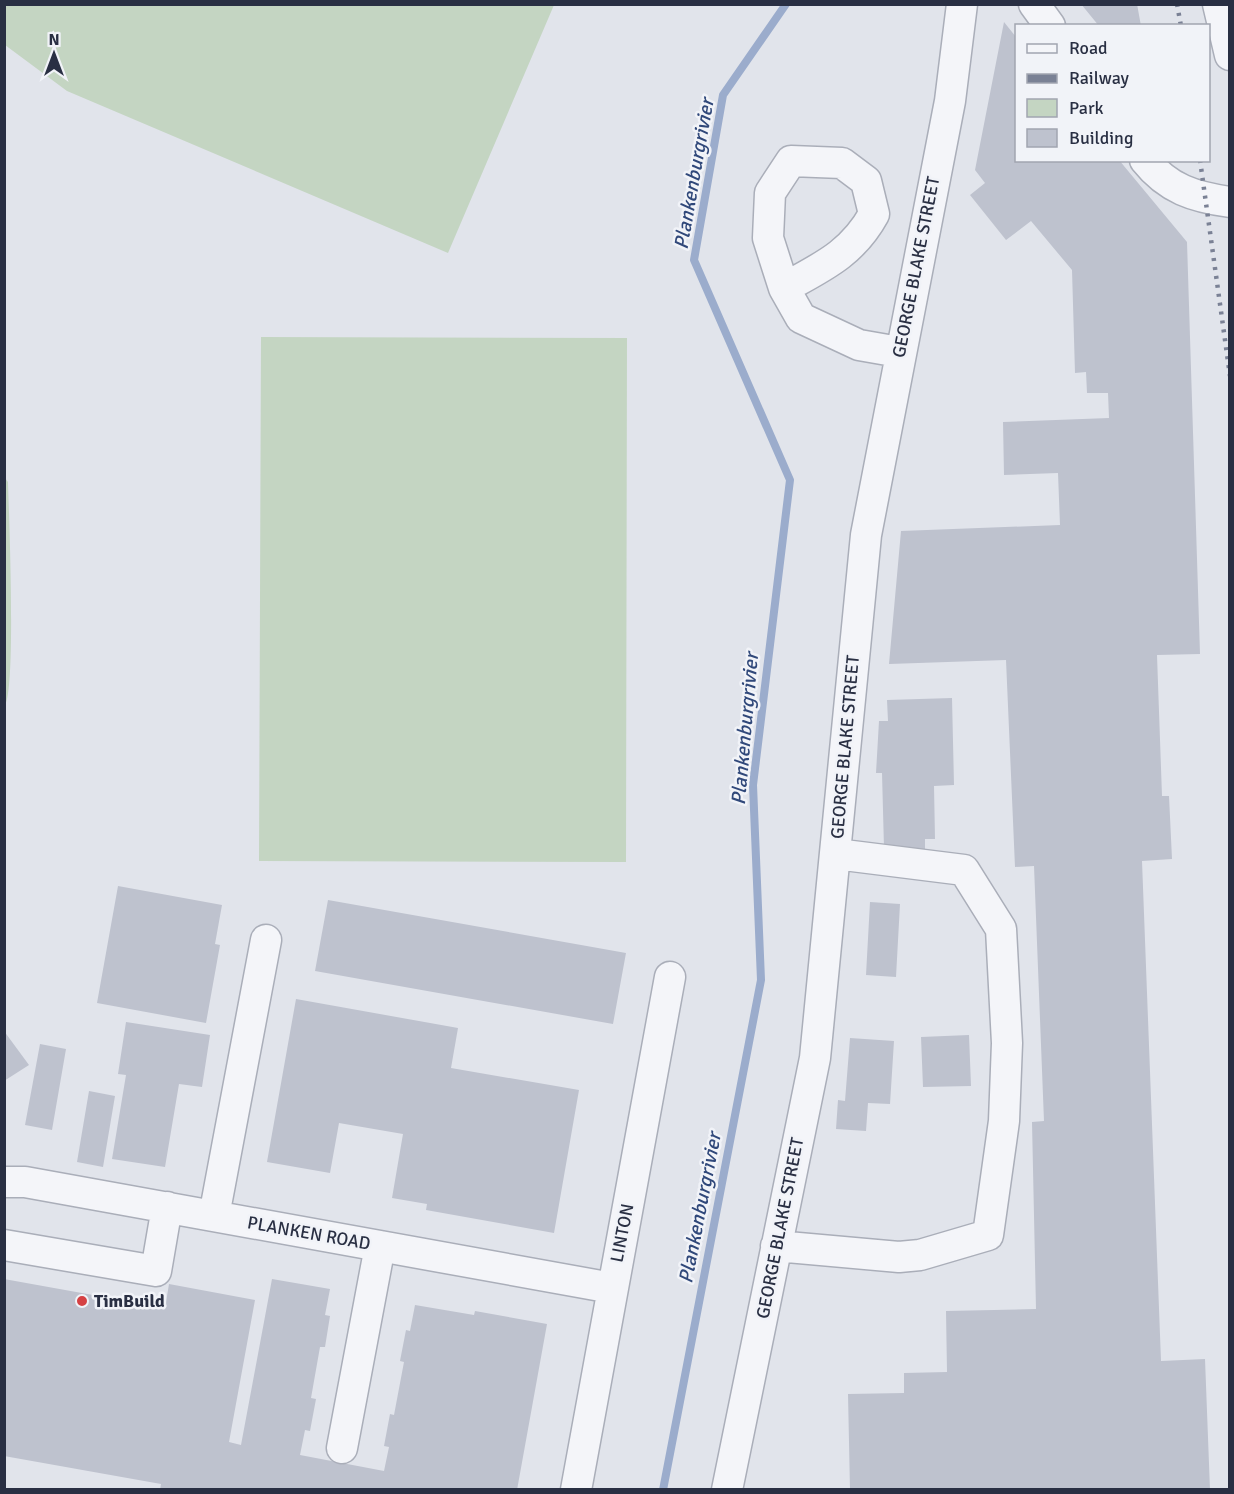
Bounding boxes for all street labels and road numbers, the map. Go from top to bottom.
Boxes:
street label: GEORGE BLAKE STREET [888,174,944,359]
street label: GEORGE BLAKE STREET [826,654,864,840]
street label: GEORGE BLAKE STREET [752,1135,808,1320]
street label: LINTON [606,1202,638,1264]
street label: PLANKEN ROAD [246,1211,372,1255]

